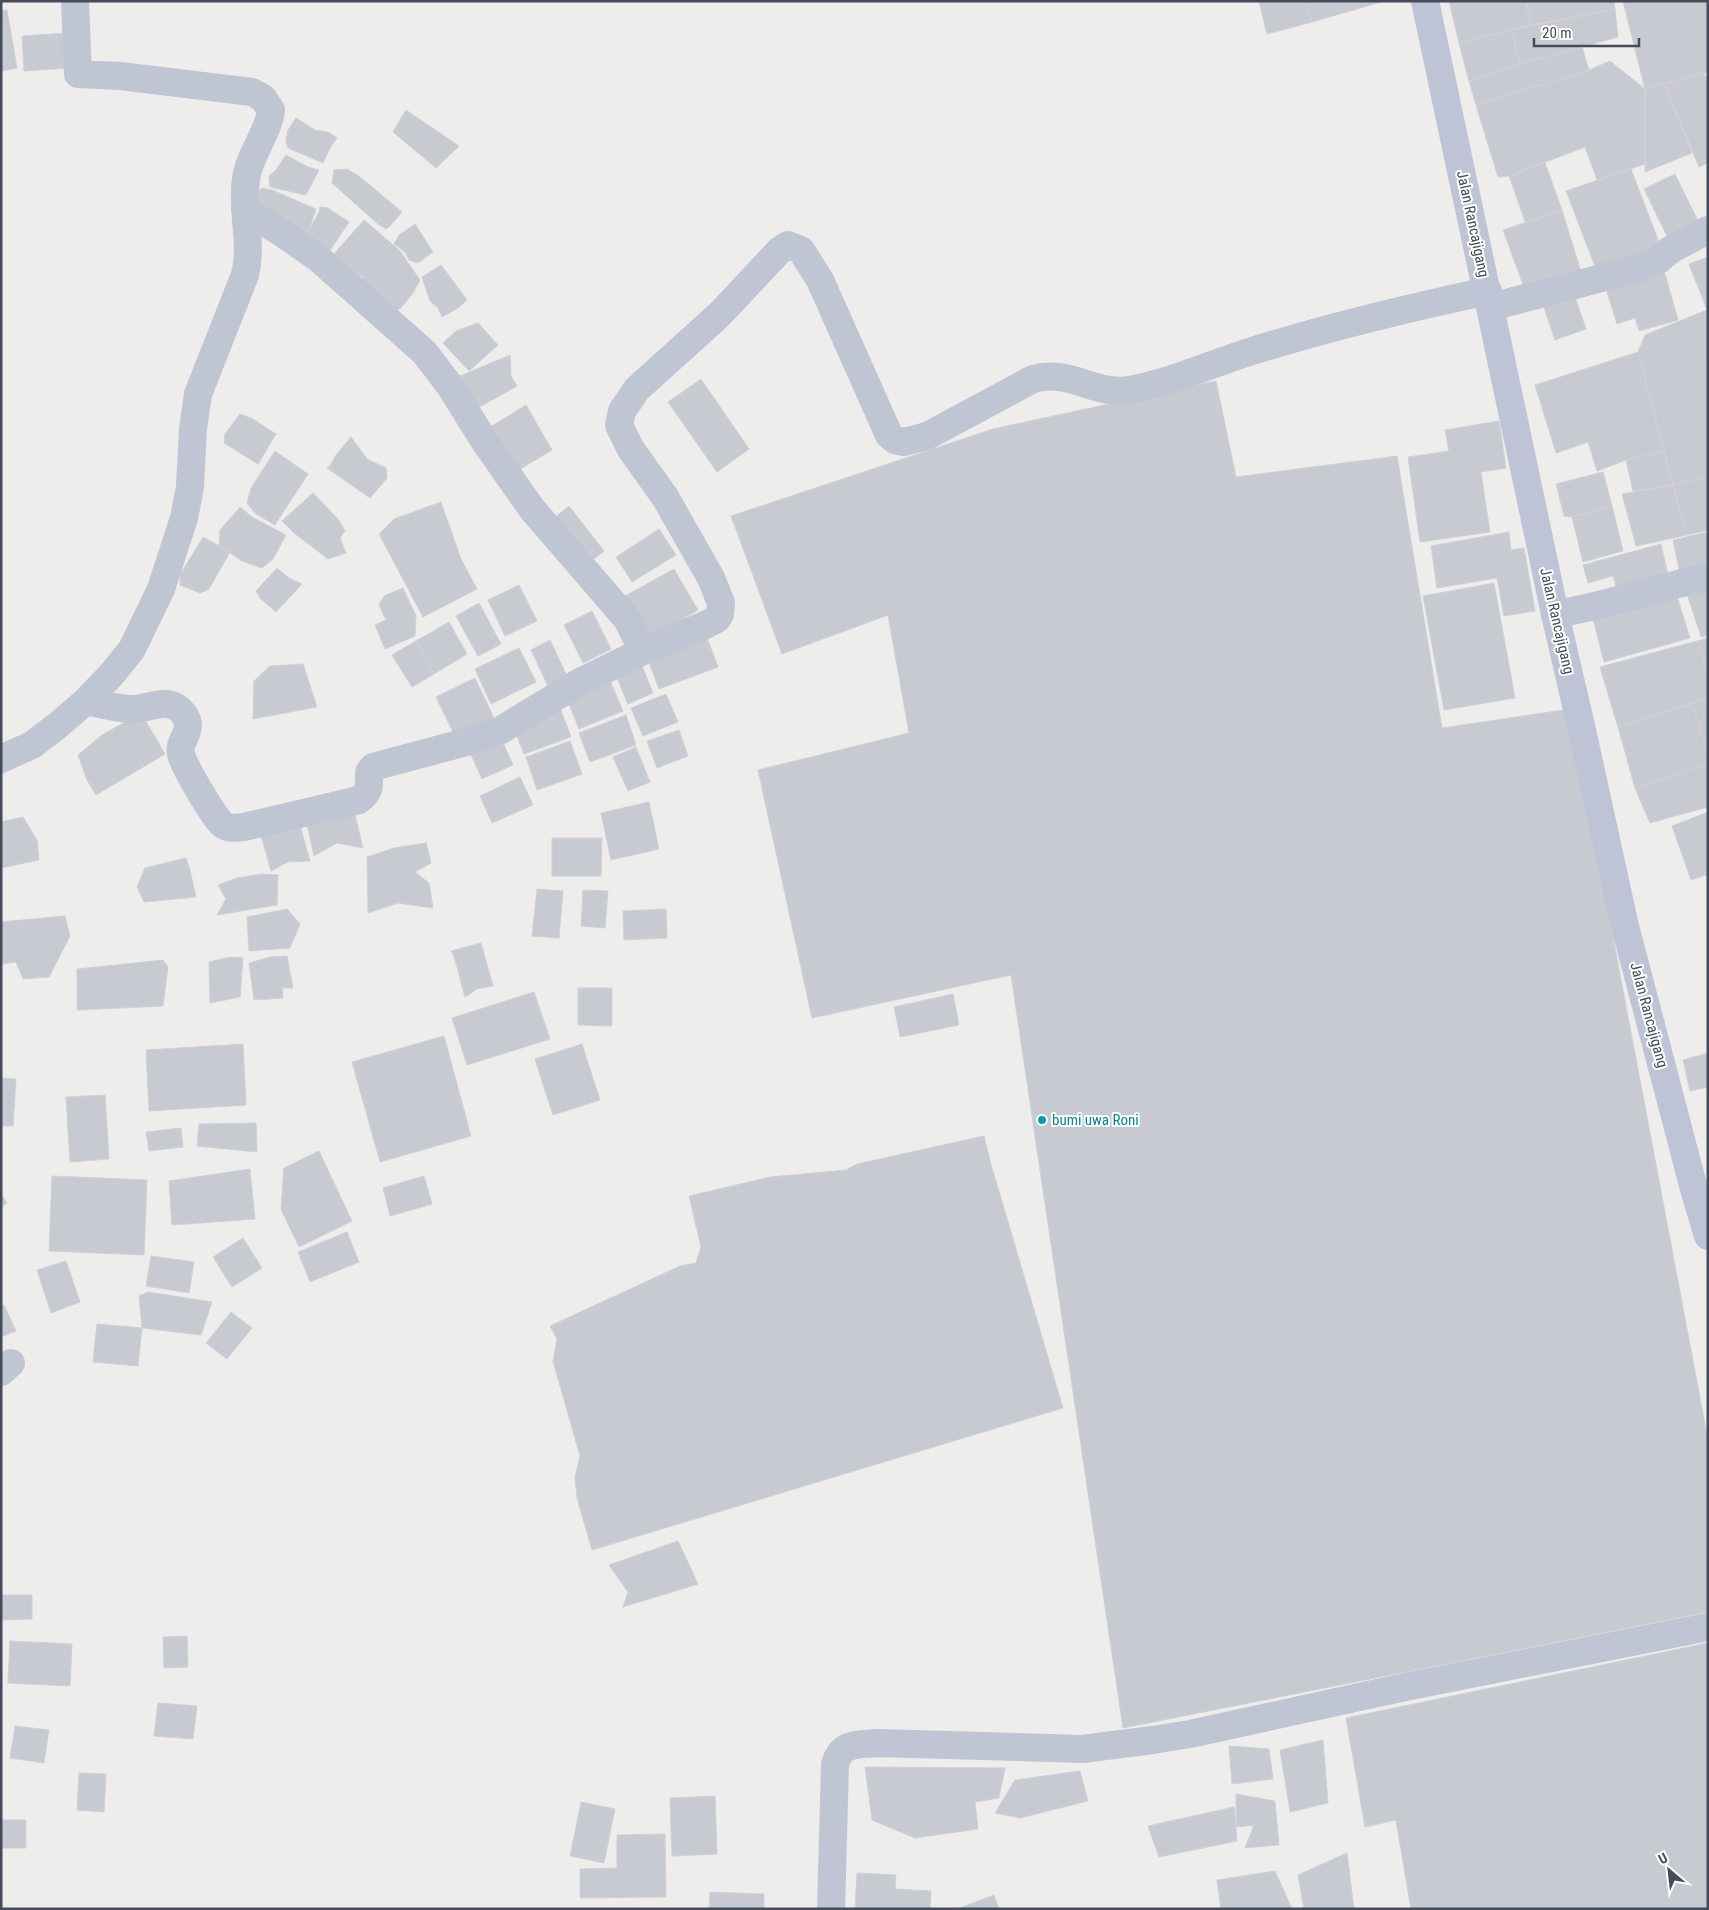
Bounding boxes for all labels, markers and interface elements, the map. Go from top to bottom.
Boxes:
scale bar [1534,15,1639,47]
text: 20 m [1542,24,1572,42]
street label: Jalan Rancajigang [1453,169,1493,279]
street label: Jalan Rancajigang [1536,566,1578,676]
street label: Jalan Rancajigang [1626,960,1672,1070]
place label: bumi uwa Roni [1052,1111,1139,1129]
marker: bumi uwa Roni [1036,1114,1048,1126]
north arrow [1644,1845,1694,1895]
text: U [1656,1850,1670,1867]

